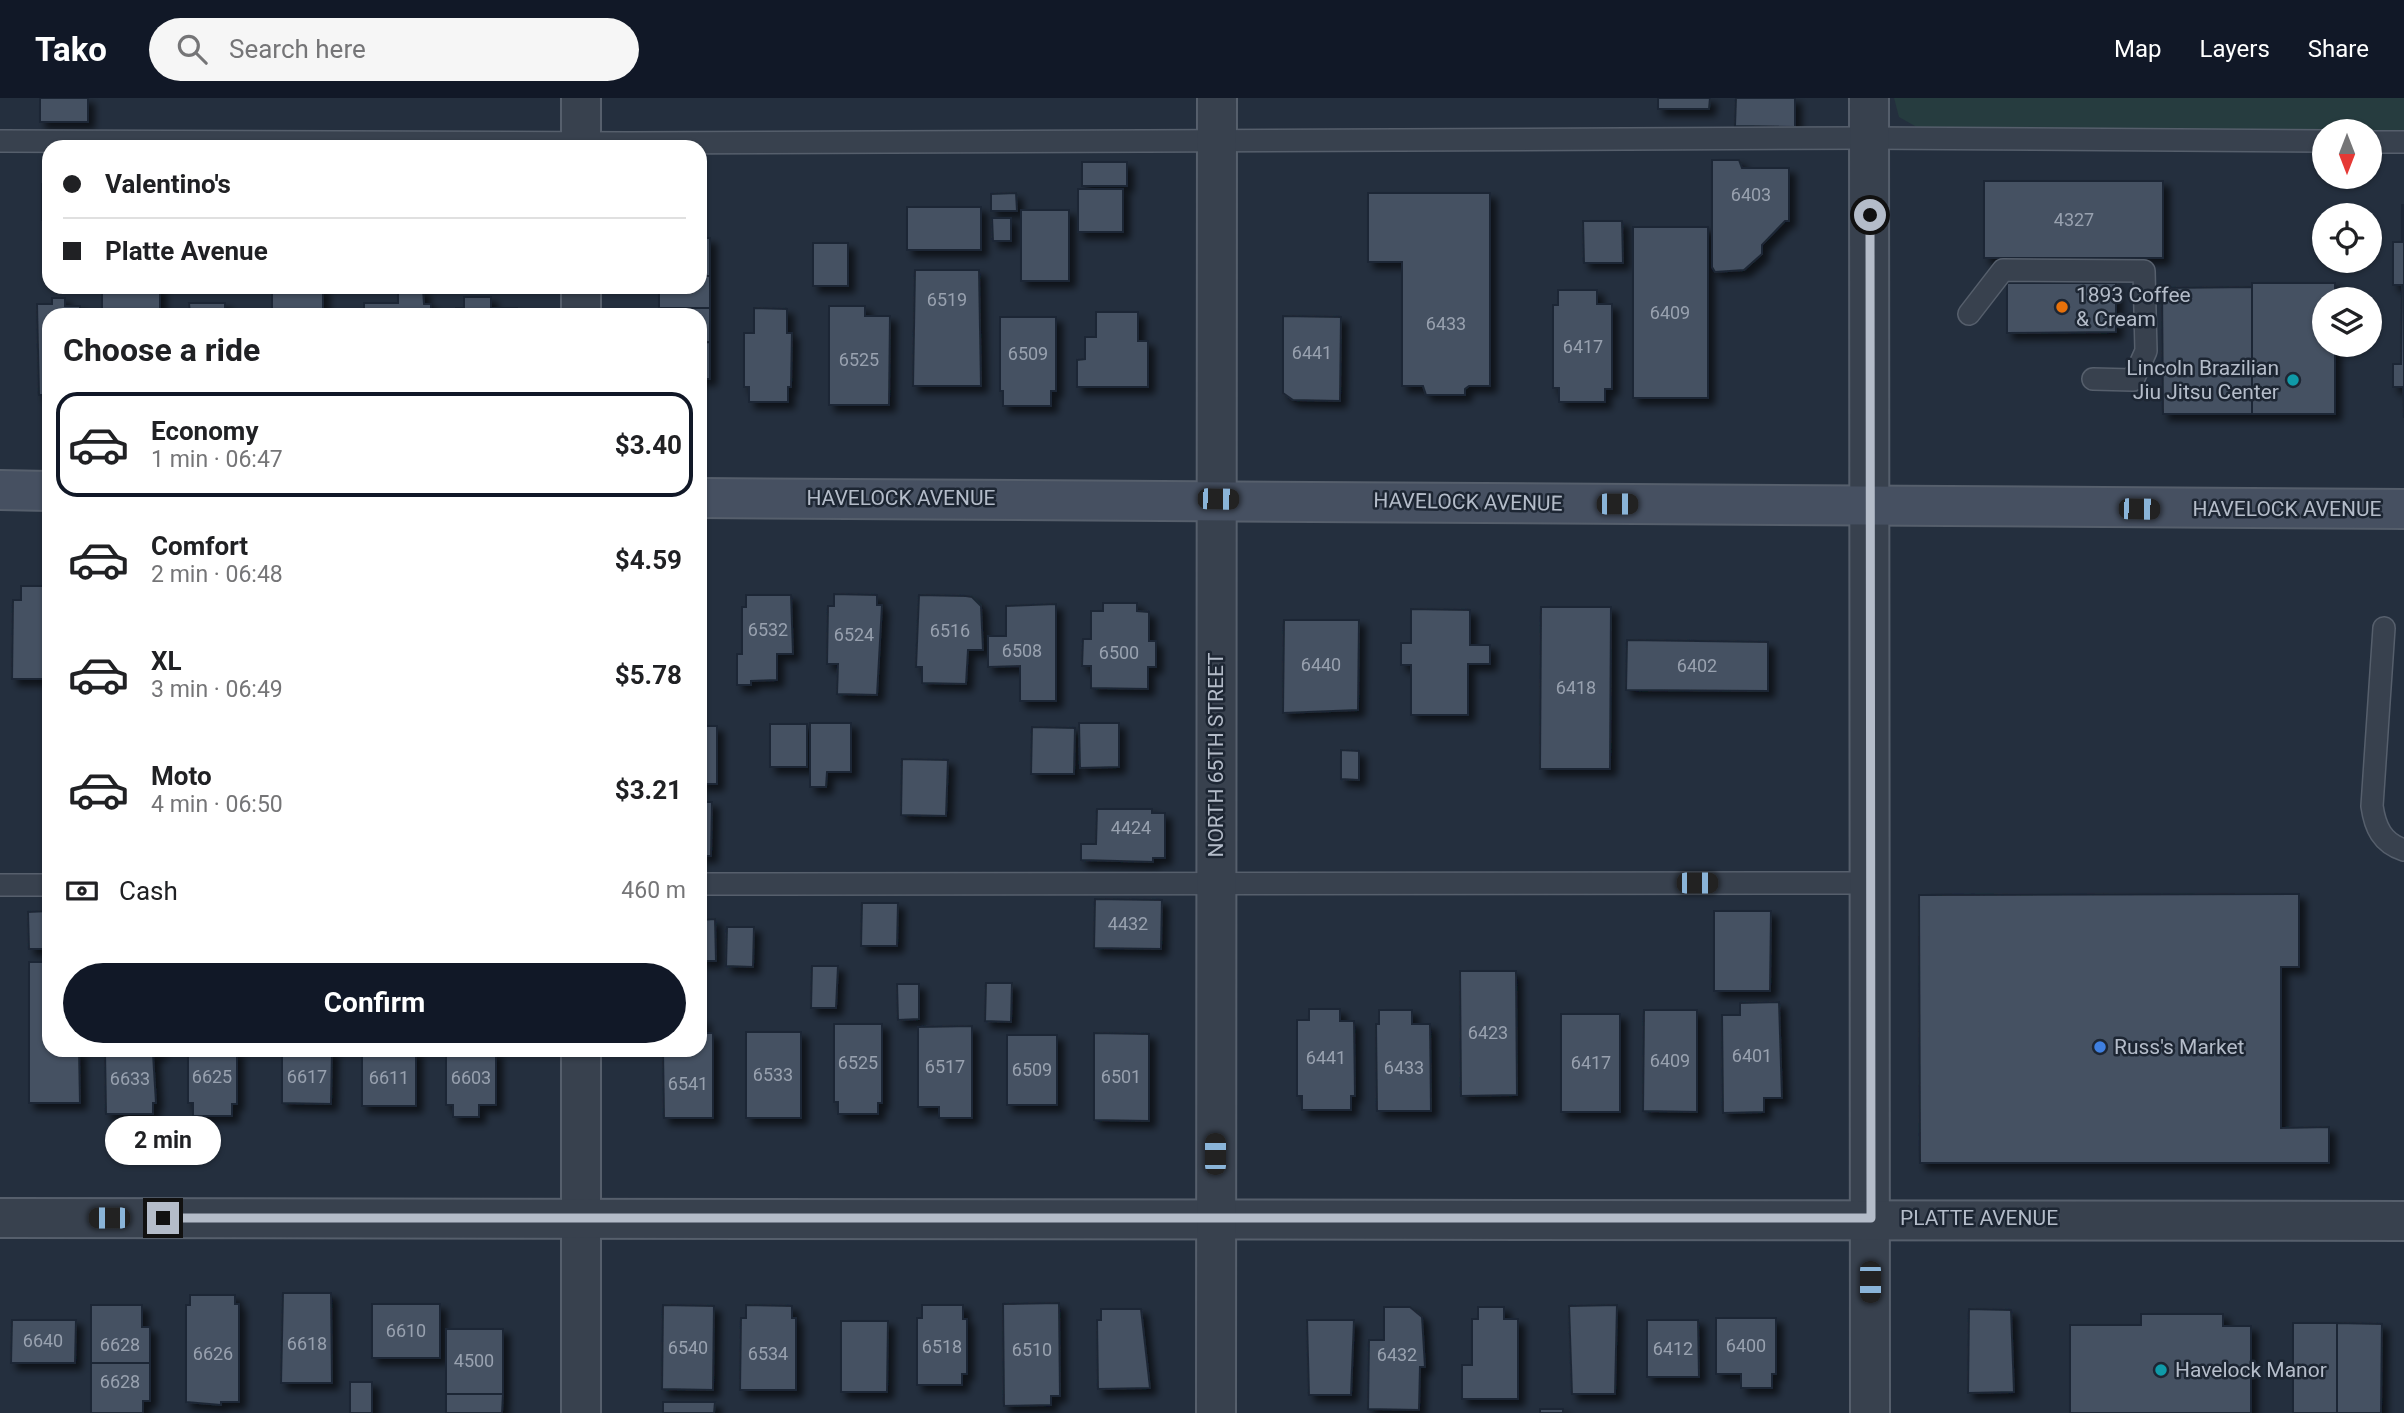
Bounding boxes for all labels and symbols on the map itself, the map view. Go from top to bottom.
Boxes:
north arrow [2312,119,2382,189]
house number: 6403 [1731,184,1771,205]
route start [1854,199,1886,231]
house number: 4327 [2054,209,2094,230]
place label: 1893 Coffee & Cream [2076,283,2191,331]
house number: 6519 [927,289,967,310]
marker: 1893 Coffee & Cream [2054,299,2070,315]
house number: 6409 [1650,302,1690,323]
house number: 6433 [1426,313,1466,334]
house number: 6417 [1563,336,1603,357]
house number: 6441 [1292,342,1332,363]
house number: 6509 [1008,343,1048,364]
house number: 6525 [839,349,879,370]
place label: Lincoln Brazilian Jiu Jitsu Center [2126,356,2279,404]
marker: Lincoln Brazilian Jiu Jitsu Center [2285,372,2301,388]
street label: HAVELOCK AVENUE [806,486,996,510]
car [1197,488,1240,510]
street label: HAVELOCK AVENUE [1373,488,1563,516]
car [1597,494,1639,515]
street label: HAVELOCK AVENUE [2192,497,2382,521]
car [2118,498,2161,520]
house number: 6532 [748,619,788,640]
house number: 6516 [930,620,970,641]
house number: 6524 [834,624,874,645]
house number: 6508 [1002,640,1042,661]
house number: 6500 [1099,642,1139,663]
street label: NORTH 65TH STREET [1204,652,1228,858]
house number: 6440 [1301,654,1341,675]
house number: 6402 [1677,655,1717,676]
house number: 6418 [1556,677,1596,698]
house number: 4424 [1111,817,1151,838]
car [1677,873,1719,894]
house number: 4432 [1108,913,1148,934]
house number: 6423 [1468,1022,1508,1043]
place label: Russ's Market [2114,1035,2245,1059]
marker: Russ's Market [2092,1039,2108,1055]
house number: 6401 [1732,1045,1772,1066]
house number: 6441 [1306,1047,1346,1068]
house number: 6409 [1650,1050,1690,1071]
house number: 6525 [838,1052,878,1073]
house number: 6417 [1571,1052,1611,1073]
house number: 6517 [925,1056,965,1077]
house number: 6433 [1384,1057,1424,1078]
house number: 6509 [1012,1059,1052,1080]
house number: 6533 [753,1064,793,1085]
house number: 6625 [192,1066,232,1087]
house number: 6617 [287,1066,327,1087]
house number: 6501 [1101,1066,1141,1087]
house number: 6611 [369,1067,409,1088]
house number: 6603 [451,1067,491,1088]
house number: 6633 [110,1068,150,1089]
house number: 6541 [668,1073,708,1094]
callout: 2 min [105,1116,221,1166]
car [1205,1133,1226,1175]
route end [147,1202,179,1234]
street label: PLATTE AVENUE [1900,1206,2058,1230]
car [89,1208,131,1229]
car [1860,1261,1881,1303]
house number: 6610 [386,1320,426,1341]
house number: 6640 [23,1330,63,1351]
house number: 6618 [287,1333,327,1354]
house number: 6628 [100,1334,140,1355]
house number: 6400 [1726,1335,1766,1356]
house number: 6518 [922,1336,962,1357]
house number: 6540 [668,1337,708,1358]
house number: 6412 [1653,1338,1693,1359]
house number: 6510 [1012,1339,1052,1360]
house number: 6626 [193,1343,233,1364]
house number: 6534 [748,1343,788,1364]
house number: 6432 [1377,1344,1417,1365]
house number: 4500 [454,1350,494,1371]
place label: Havelock Manor [2175,1358,2327,1382]
marker: Havelock Manor [2153,1362,2169,1378]
house number: 6628 [100,1371,140,1392]

